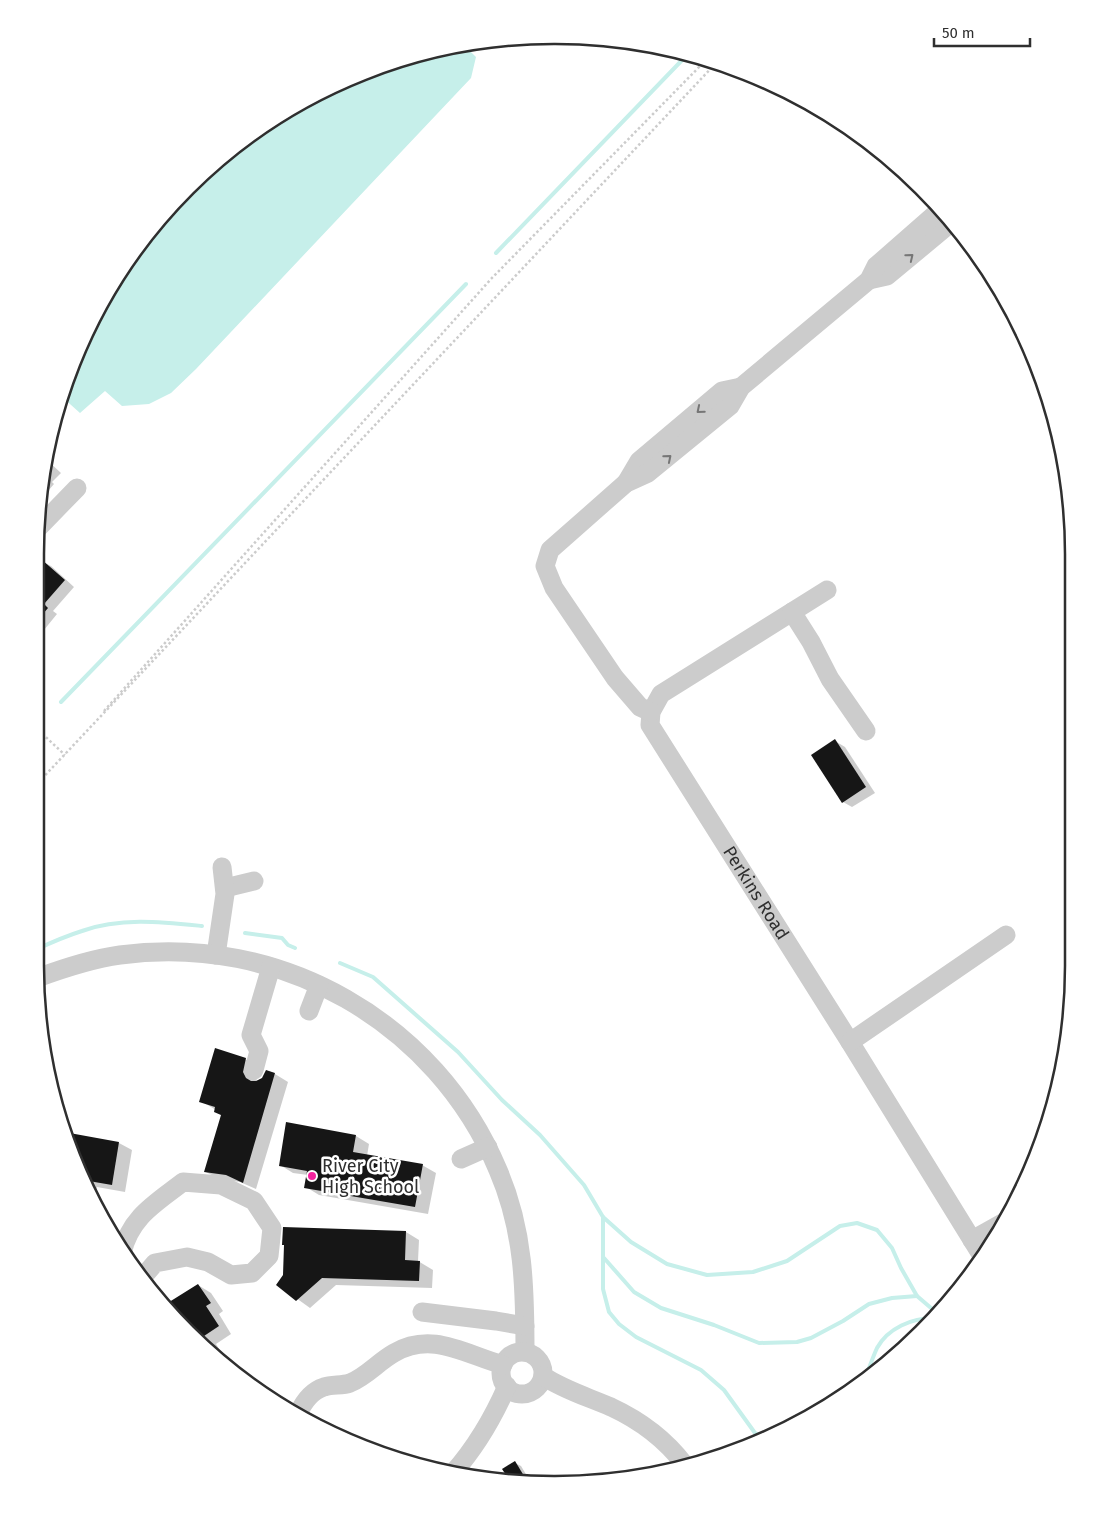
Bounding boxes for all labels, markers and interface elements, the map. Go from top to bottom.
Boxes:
scale bar [934,15,1030,47]
text: 50 m [942,24,975,42]
one-way arrow [905,253,914,262]
one-way arrow [696,404,705,413]
one-way arrow [662,454,671,463]
street label: Perkins Road [718,842,794,944]
place label: River City High School [322,1155,419,1198]
marker: River City High School [306,1170,318,1182]

